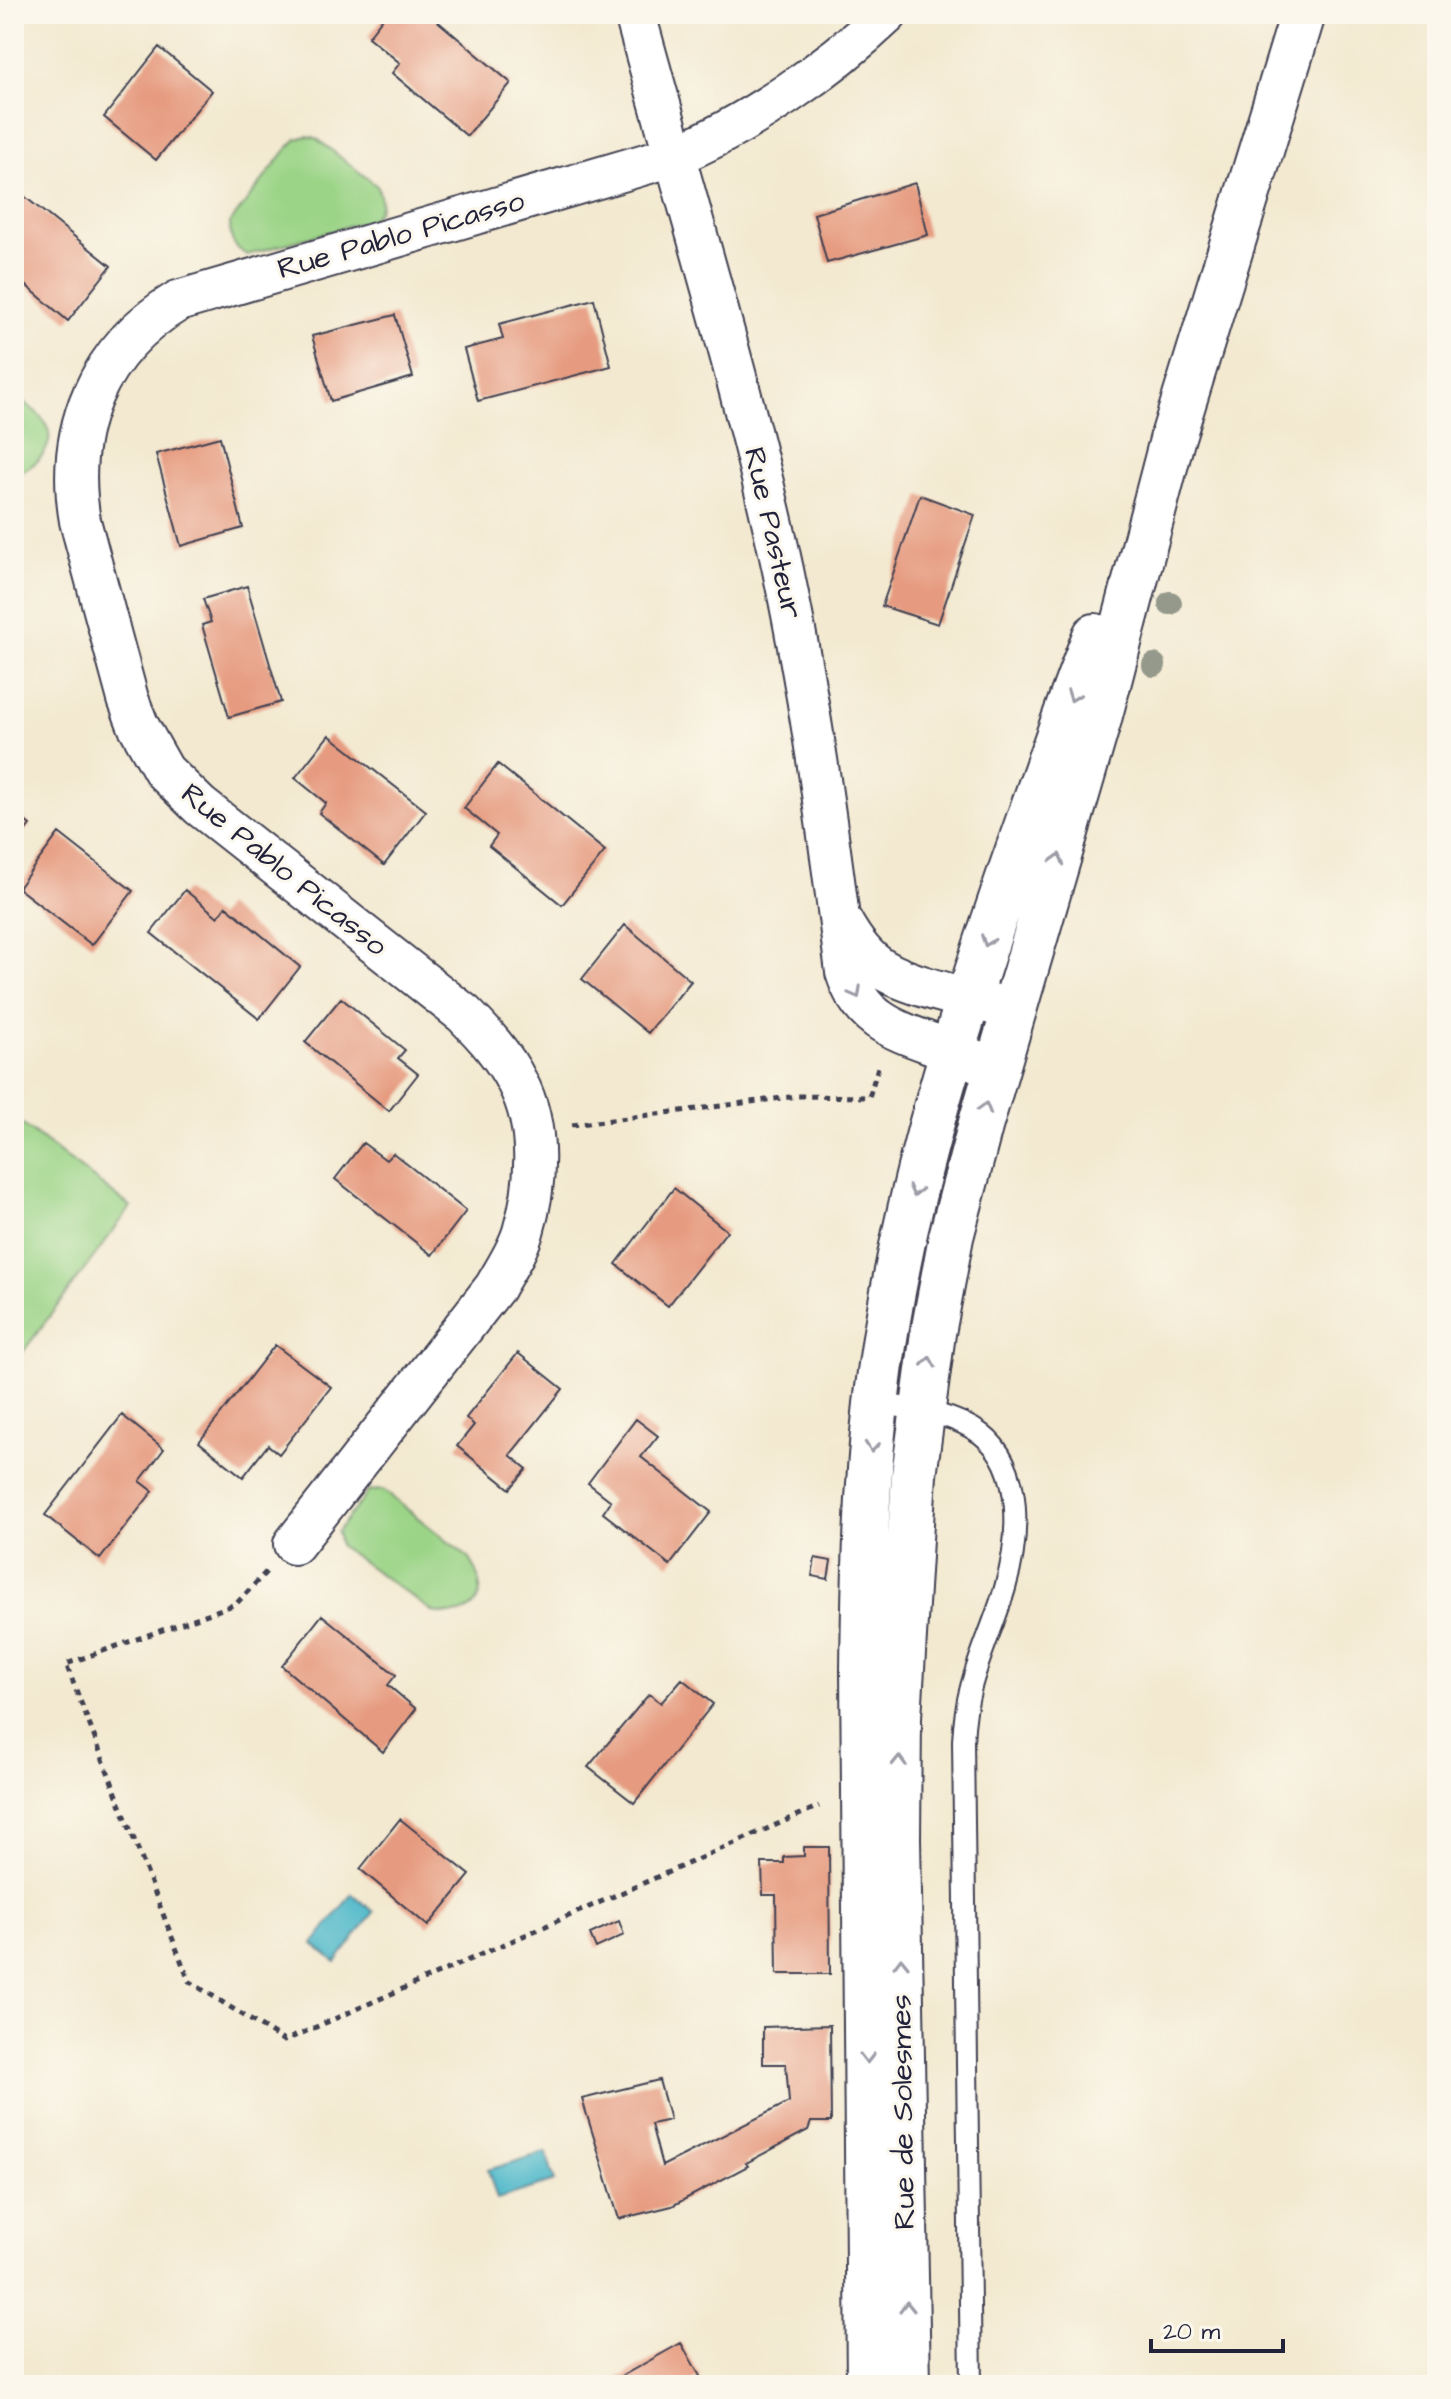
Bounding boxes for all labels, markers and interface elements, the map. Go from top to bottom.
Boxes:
street label: Rue Pablo Picasso [273,180,529,290]
street label: Rue Pasteur [733,443,813,623]
one-way arrow [1066,688,1083,702]
street label: Rue Pablo Picasso [172,774,396,967]
one-way arrow [1049,852,1065,866]
one-way arrow [980,934,996,947]
one-way arrow [846,985,861,1000]
one-way arrow [976,1102,992,1116]
one-way arrow [908,1184,925,1197]
one-way arrow [920,1355,937,1369]
one-way arrow [864,1441,881,1454]
one-way arrow [890,1754,908,1767]
one-way arrow [892,1956,909,1969]
street label: Rue de Solesmes [880,1994,926,2230]
one-way arrow [858,2052,876,2065]
one-way arrow [898,2300,915,2313]
scale bar [1151,2303,1283,2353]
text: 20 m [1163,2315,1220,2349]

